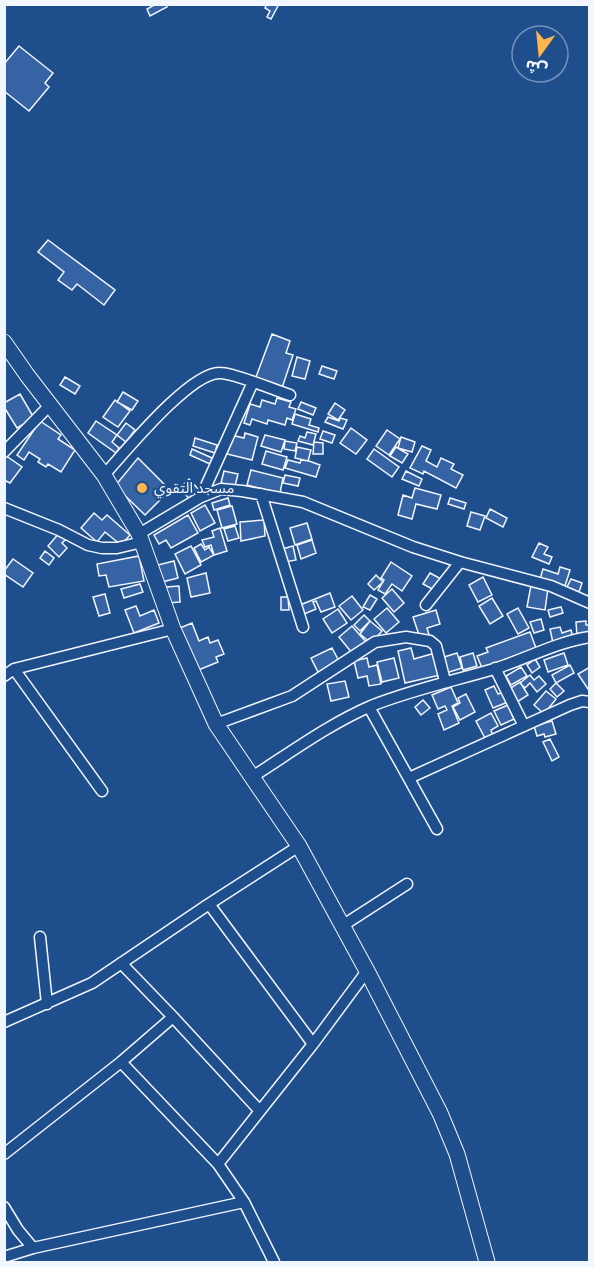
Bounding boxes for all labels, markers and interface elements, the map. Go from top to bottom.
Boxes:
north arrow [510,24,570,84]
text: ش [523,55,550,80]
place label: مسجد التقوي [154,479,234,499]
marker: مسجد التقوي [135,481,149,495]

